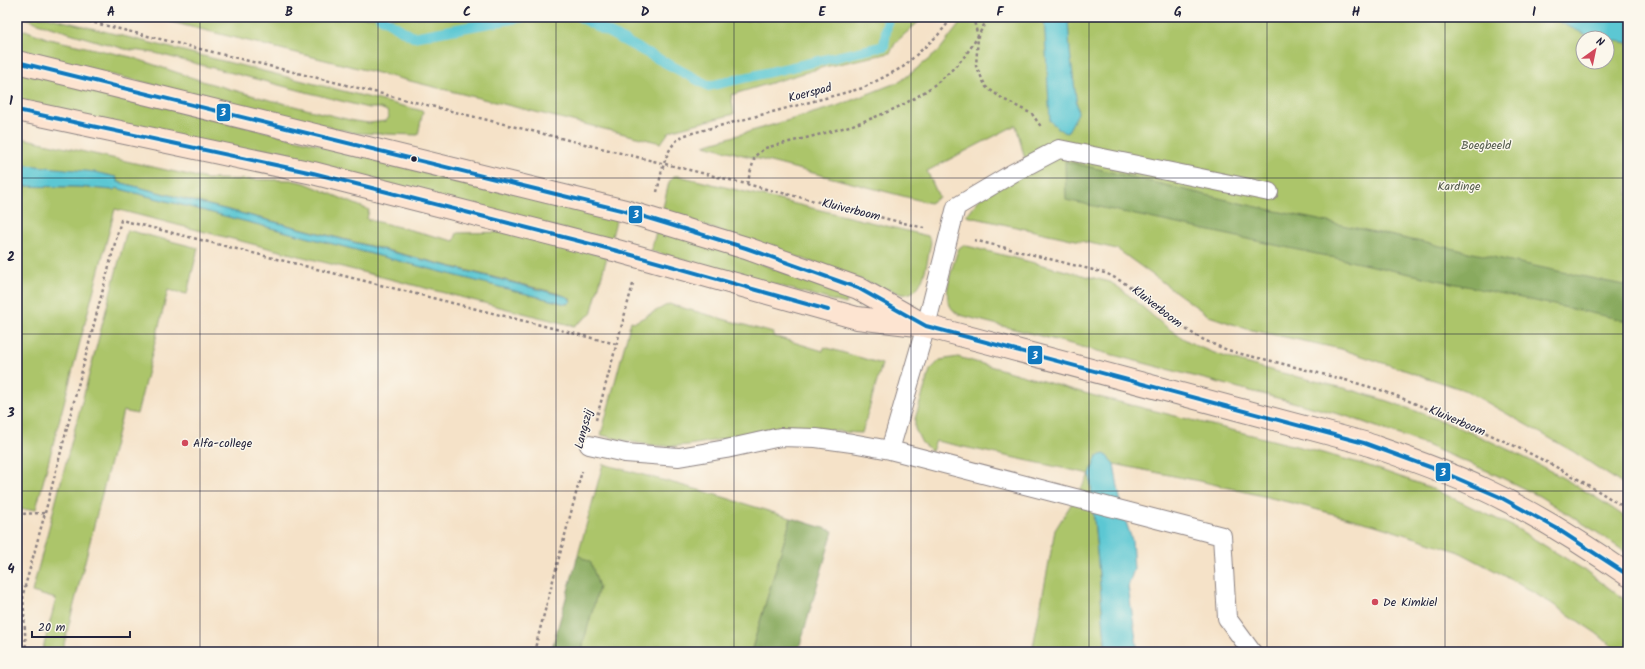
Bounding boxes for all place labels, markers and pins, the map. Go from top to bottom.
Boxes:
unlabelled marker [409,154,419,164]
place label: Alfa-college [193,434,253,453]
marker: Alfa-college [180,438,190,448]
place label: De Kimkiel [1383,593,1437,612]
marker: De Kimkiel [1370,597,1380,607]

